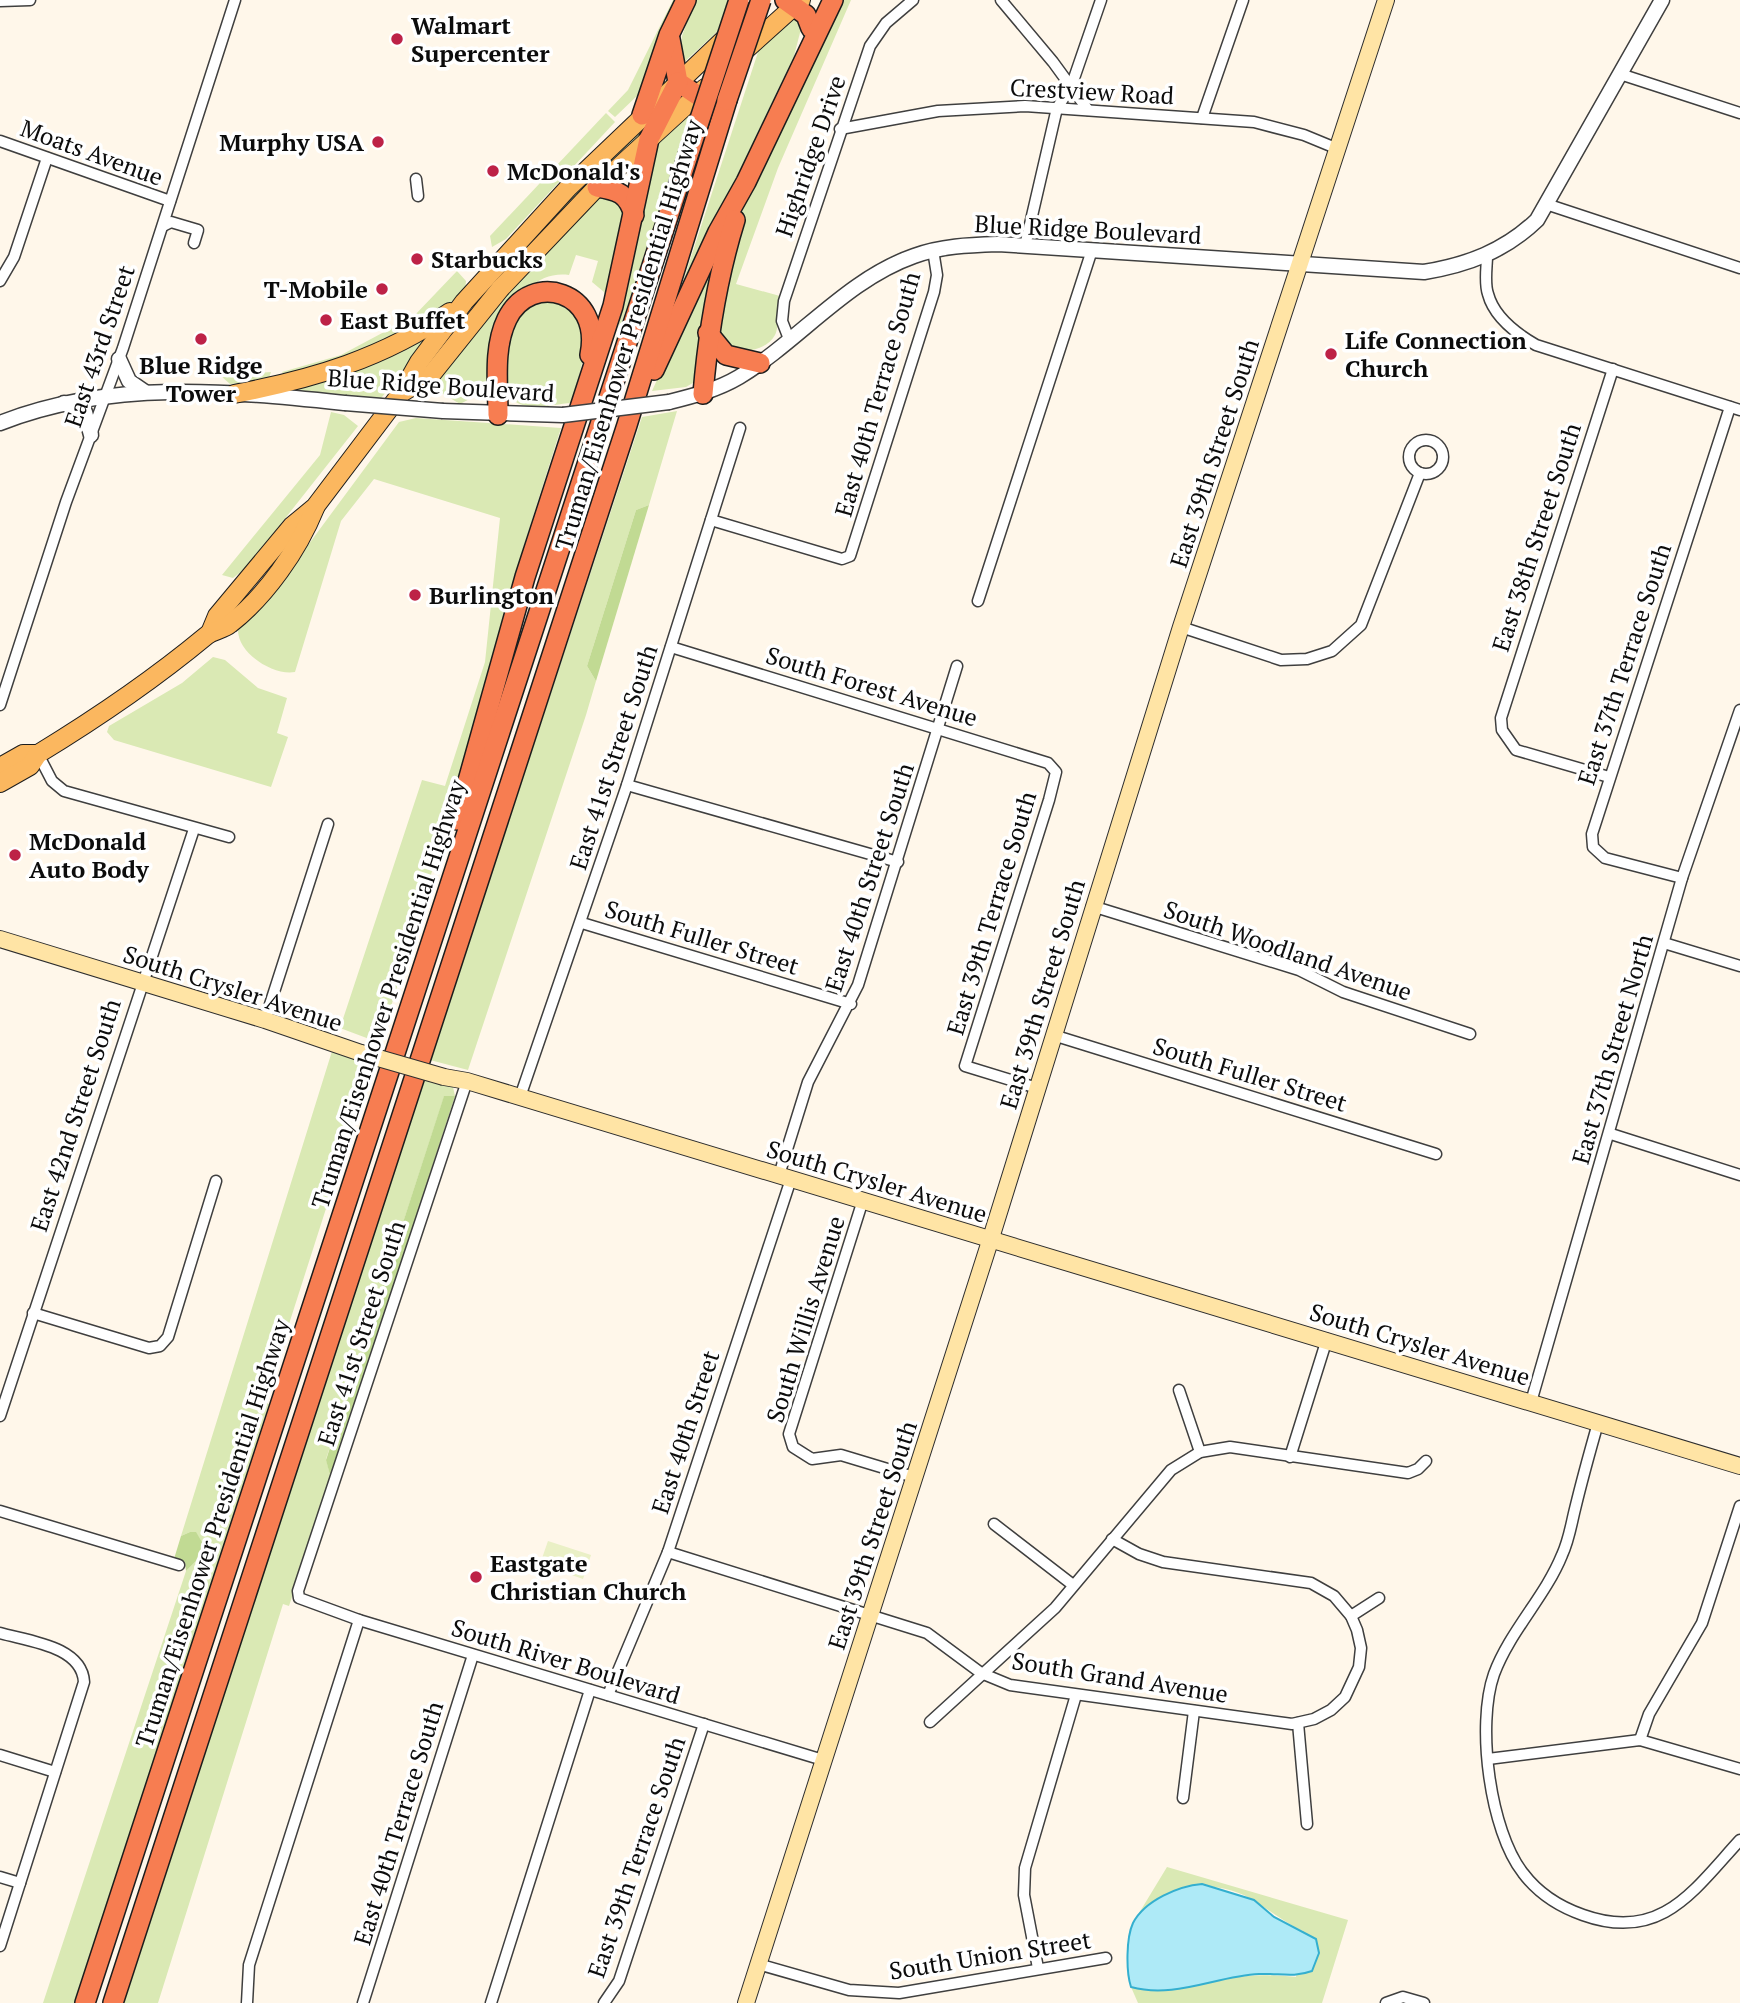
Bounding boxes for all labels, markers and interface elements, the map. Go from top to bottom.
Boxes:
place label: Walmart Supercenter [411,9,550,69]
marker: Walmart Supercenter [389,31,405,47]
street label: Highridge Drive [767,71,853,241]
street label: Crestview Road [1009,71,1175,111]
street label: Moats Avenue [16,111,168,193]
street label: Truman/Eisenhower Presidential Highway [547,115,709,554]
place label: Murphy USA [219,126,364,158]
marker: Murphy USA [370,134,386,150]
place label: McDonald's [507,155,640,187]
marker: McDonald's [485,163,501,179]
street label: Blue Ridge Boulevard [974,207,1202,251]
place label: Starbucks [431,243,543,275]
marker: Starbucks [409,251,425,267]
street label: East 43rd Street [56,261,142,431]
street label: East 40th Terrace South [827,268,927,520]
place label: T-Mobile [264,273,368,305]
marker: T-Mobile [374,281,390,297]
place label: East Buffet [340,304,466,336]
marker: East Buffet [318,312,334,328]
place label: Life Connection Church [1345,324,1527,384]
marker: Blue Ridge Tower [193,331,209,347]
street label: East 39th Street South [1162,335,1266,571]
marker: Life Connection Church [1323,346,1339,362]
place label: Blue Ridge Tower [139,349,263,409]
street label: Blue Ridge Boulevard [326,361,556,409]
street label: East 38th Street South [1484,419,1588,655]
street label: East 37th Terrace South [1570,539,1678,789]
place label: Burlington [429,579,555,611]
marker: Burlington [407,587,423,603]
street label: South Forest Avenue [762,639,982,733]
street label: East 41st Street South [562,640,664,874]
street label: East 40th Street South [817,759,921,995]
street label: Truman/Eisenhower Presidential Highway [303,775,473,1212]
street label: East 39th Terrace South [939,787,1043,1039]
place label: McDonald Auto Body [29,825,150,885]
marker: McDonald Auto Body [7,847,23,863]
street label: East 39th Street South [992,875,1092,1113]
street label: South Fuller Street [601,892,803,982]
street label: South Woodland Avenue [1160,892,1416,1008]
street label: East 37th Street North [1564,930,1660,1168]
street label: South Crysler Avenue [119,937,347,1039]
street label: East 42nd Street South [22,995,128,1235]
street label: South Fuller Street [1149,1029,1351,1119]
street label: South Crysler Avenue [763,1132,991,1230]
street label: South Willis Avenue [758,1212,852,1426]
street label: East 41st Street South [310,1216,412,1450]
street label: South Crysler Avenue [1306,1295,1534,1393]
street label: Truman/Eisenhower Presidential Highway [127,1314,297,1751]
street label: East 40th Street [644,1346,726,1518]
street label: East 39th Street South [820,1417,924,1653]
place label: Eastgate Christian Church [490,1547,687,1607]
marker: Eastgate Christian Church [468,1569,484,1585]
street label: South River Boulevard [448,1611,684,1711]
street label: South Grand Avenue [1010,1644,1230,1710]
street label: East 40th Terrace South [346,1697,450,1949]
street label: East 39th Terrace South [580,1732,692,1982]
street label: South Union Street [887,1923,1093,1987]

